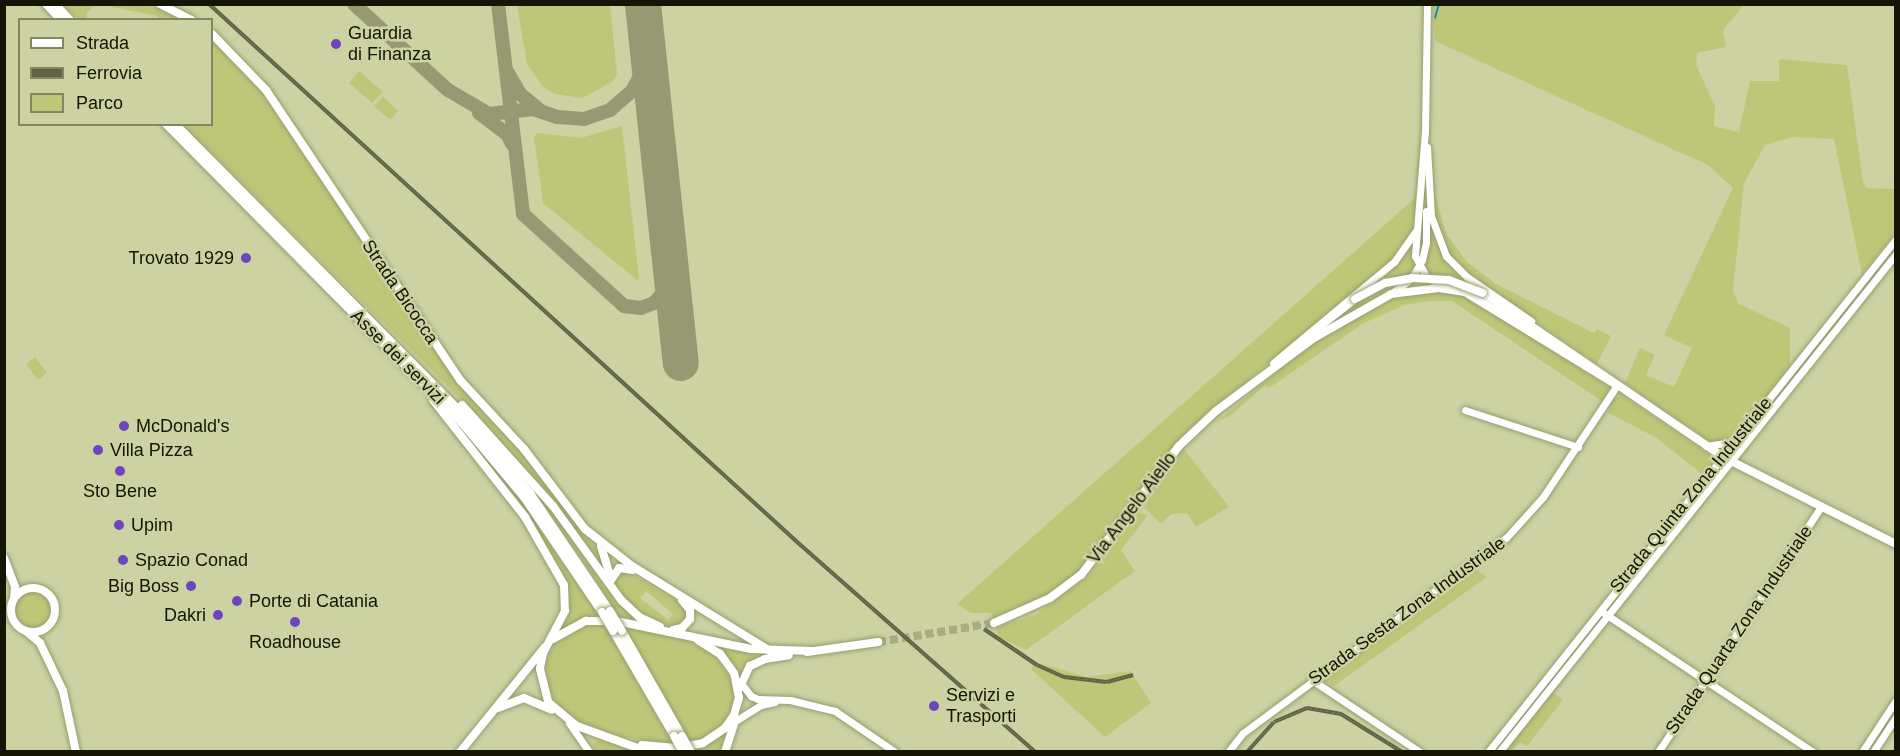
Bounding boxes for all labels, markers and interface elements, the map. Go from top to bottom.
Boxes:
legend [18,18,213,126]
place label: Guardia di Finanza [348,23,431,66]
text: Strada [76,33,129,53]
marker: Guardia di Finanza [329,37,343,51]
text: Ferrovia [76,63,142,83]
text: Parco [76,93,123,113]
street label: Strada Bicocca [357,236,443,348]
place label: Trovato 1929 [129,247,234,269]
marker: Trovato 1929 [239,251,253,265]
street label: Asse dei servizi [346,305,450,409]
street label: Strada Quinta Zona Industriale [1605,393,1777,597]
place label: McDonald's [136,415,229,437]
marker: McDonald's [117,419,131,433]
place label: Villa Pizza [110,439,193,461]
marker: Villa Pizza [91,443,105,457]
street label: Via Angelo Aiello [1083,447,1181,569]
marker: Sto Bene [113,464,127,478]
place label: Sto Bene [83,480,157,502]
place label: Upim [131,514,173,536]
marker: Upim [112,518,126,532]
street label: Strada Quarta Zona Industriale [1661,522,1817,738]
street label: Strada Sesta Zona Industriale [1304,532,1510,690]
place label: Spazio Conad [135,549,248,571]
marker: Spazio Conad [116,553,130,567]
place label: Big Boss [108,575,179,597]
marker: Big Boss [184,579,198,593]
place label: Porte di Catania [249,590,378,612]
marker: Porte di Catania [230,594,244,608]
place label: Dakri [164,604,206,626]
marker: Dakri [211,608,225,622]
marker: Roadhouse [288,615,302,629]
place label: Roadhouse [249,631,341,653]
place label: Servizi e Trasporti [946,685,1016,728]
marker: Servizi e Trasporti [927,699,941,713]

